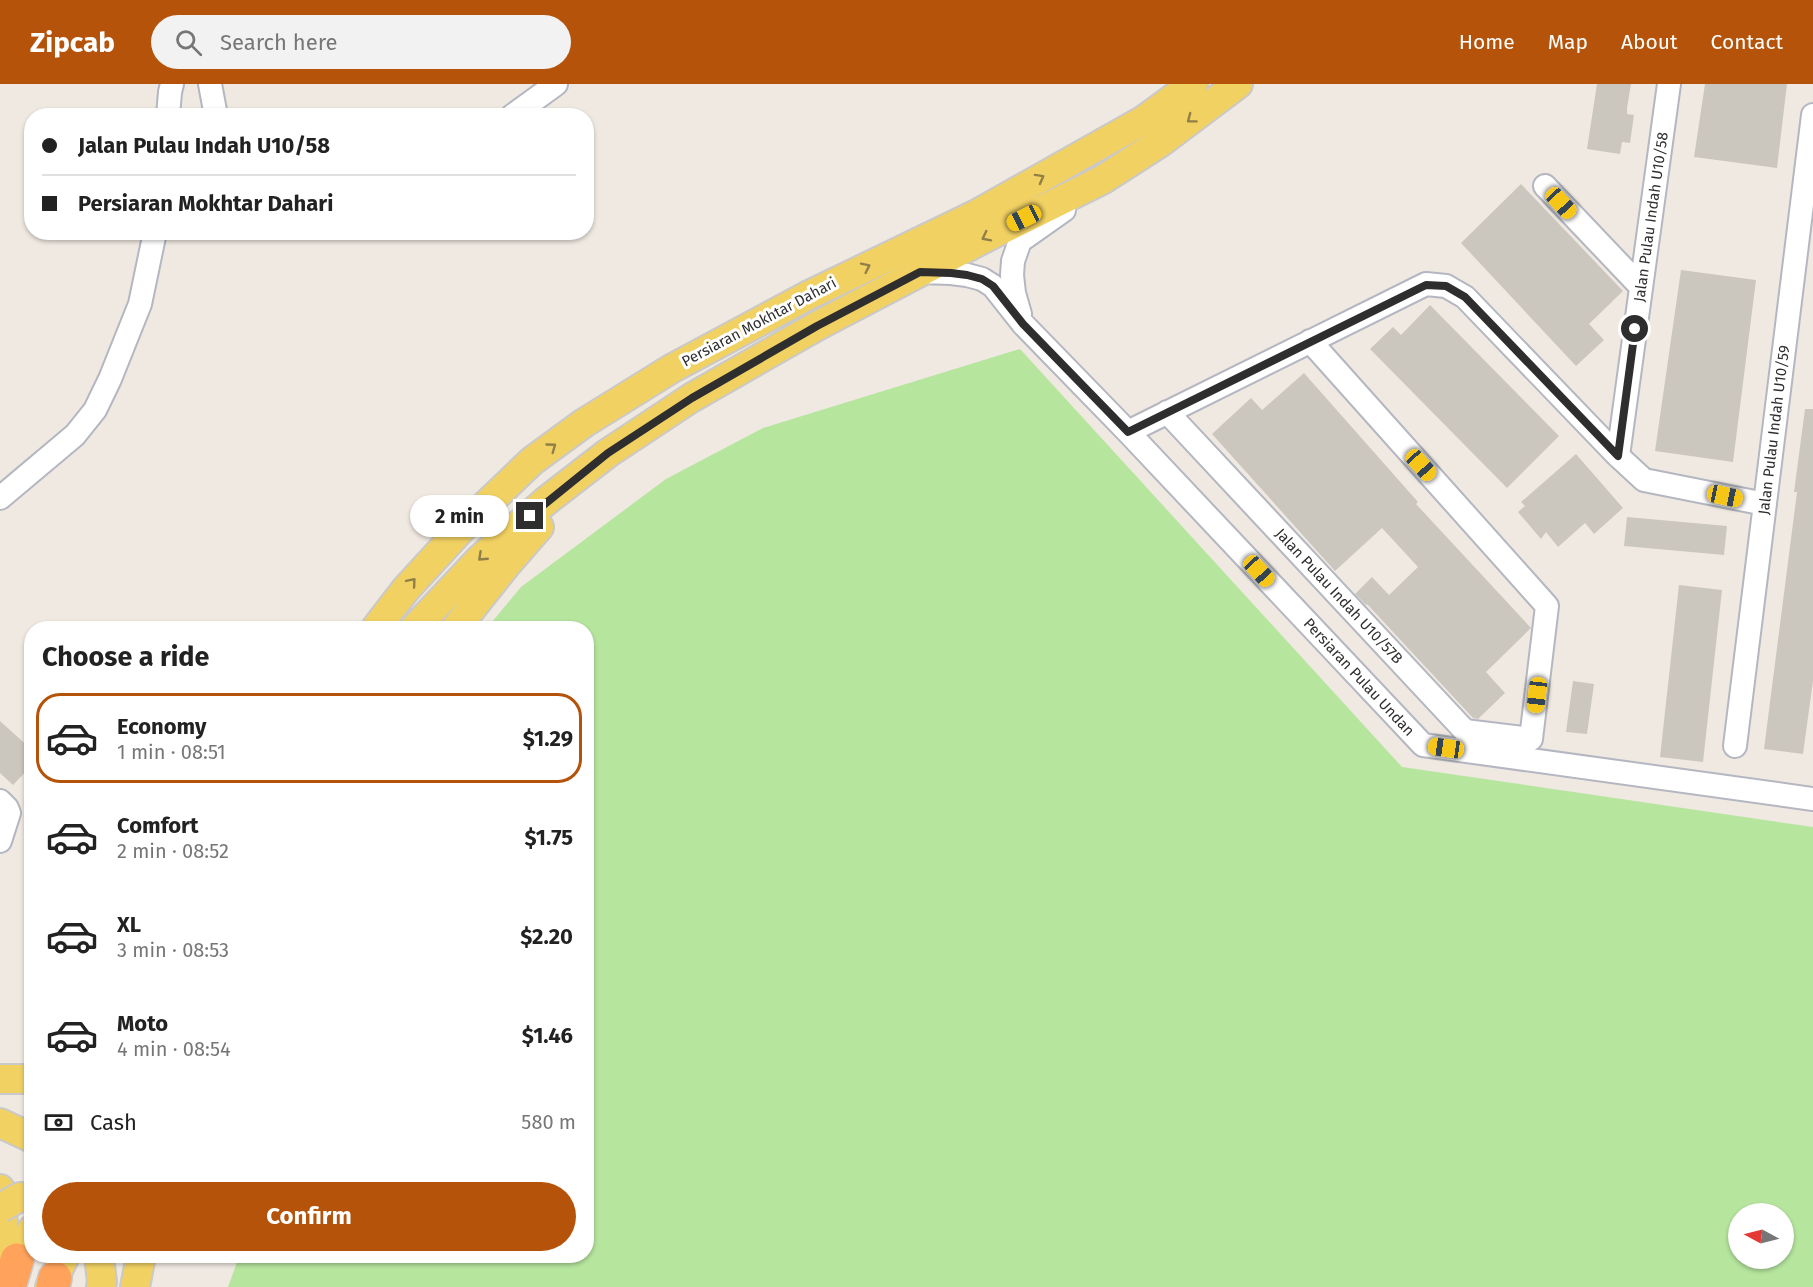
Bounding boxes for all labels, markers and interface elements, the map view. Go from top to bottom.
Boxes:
search box [151,15,571,69]
text: Zipcab [30,26,115,59]
icon: search [172,26,205,59]
text: Search here [220,29,338,56]
text: Home [1459,29,1515,55]
text: Map [1548,29,1588,55]
text: About [1621,29,1678,55]
text: Contact [1711,29,1783,55]
one-way arrow [1187,112,1198,123]
street label: Jalan Pulau Indah U10/58 [1630,131,1672,303]
text: Jalan Pulau Indah U10/58 [78,132,330,159]
one-way arrow [1034,174,1044,186]
car [1542,184,1580,222]
text: Persiaran Mokhtar Dahari [78,190,333,217]
car [1004,202,1044,234]
one-way arrow [982,230,993,242]
one-way arrow [860,263,871,275]
street label: Persiaran Mokhtar Dahari [679,274,839,370]
route start [1621,315,1648,342]
street label: Jalan Pulau Indah U10/59 [1755,344,1793,516]
one-way arrow [545,443,556,454]
car [1402,446,1440,484]
car [1706,483,1744,509]
callout: 2 min [410,495,509,537]
route end [516,502,543,529]
text: 2 min [435,504,484,528]
street label: Jalan Pulau Indah U10/57B [1272,525,1406,667]
one-way arrow [479,550,490,561]
car [1240,552,1278,590]
one-way arrow [405,578,416,589]
street label: Persiaran Pulau Undan [1300,614,1418,740]
text: Choose a ride [42,641,209,673]
car [1526,676,1548,714]
icon: car [45,711,99,765]
text: Economy [117,713,206,740]
text: $1.29 [523,725,573,752]
car [1427,737,1465,759]
text: 1 min · 08:51 [117,740,226,764]
icon: car [45,810,99,864]
text: Comfort [117,812,198,839]
text: $1.75 [524,824,573,851]
text: 2 min · 08:52 [117,839,229,863]
icon: car [45,909,99,963]
text: XL [117,911,141,938]
text: $2.20 [520,923,573,950]
text: 3 min · 08:53 [117,938,229,962]
icon: car [45,1008,99,1062]
text: Moto [117,1010,168,1037]
text: $1.46 [522,1022,573,1049]
text: 4 min · 08:54 [117,1037,231,1061]
icon: cash [42,1106,75,1139]
text: Cash [90,1109,137,1136]
text: 580 m [521,1110,576,1134]
button: Confirm [42,1182,576,1251]
north arrow [1728,1203,1794,1269]
map controls [1728,1203,1794,1269]

